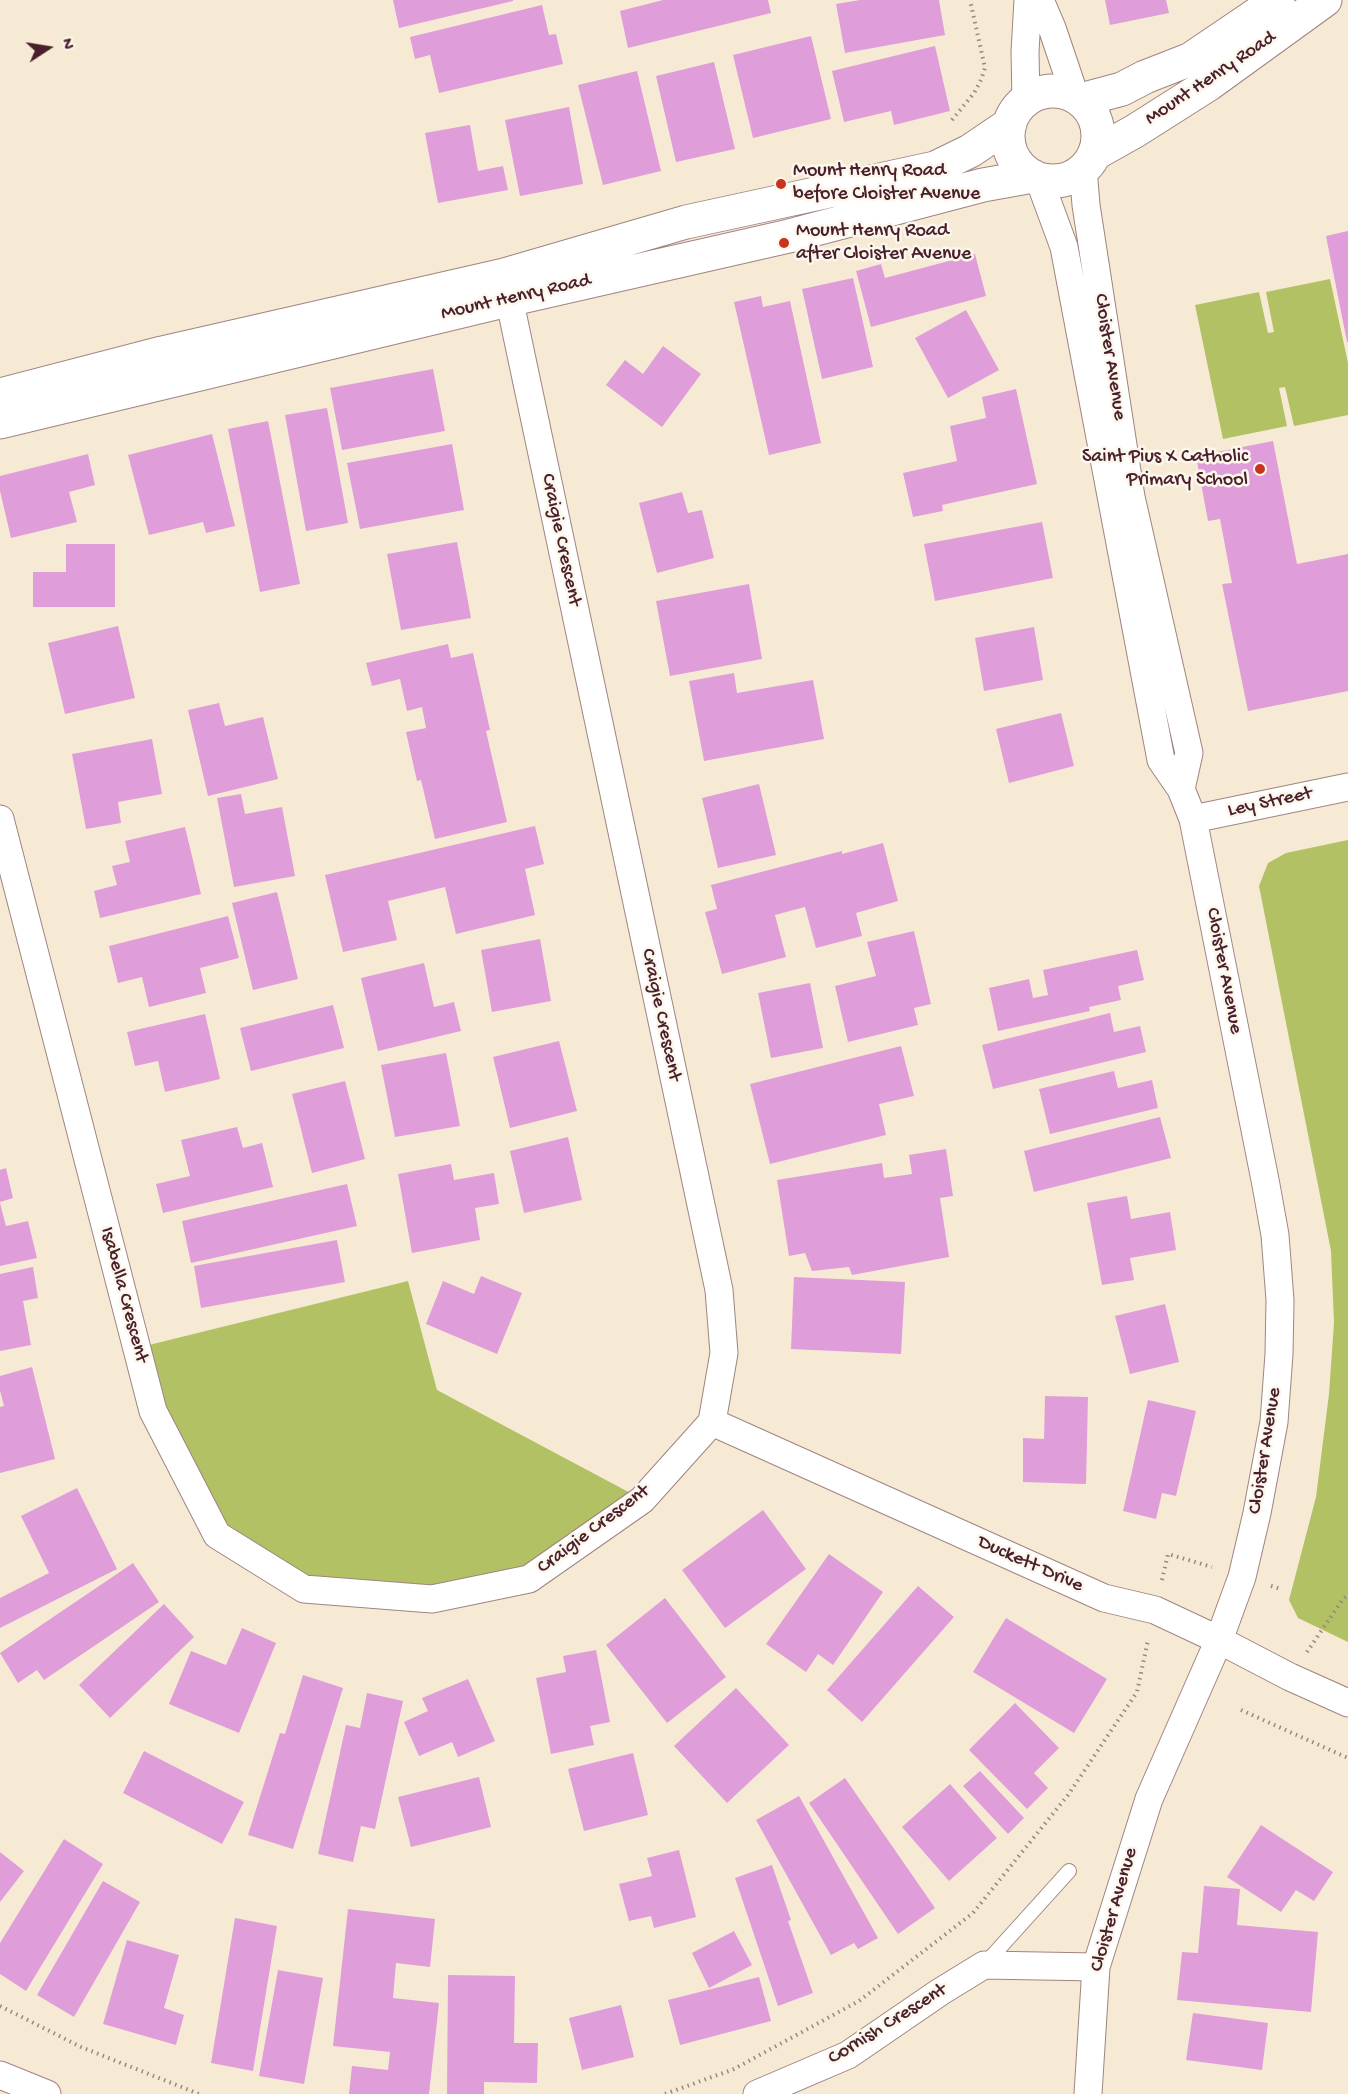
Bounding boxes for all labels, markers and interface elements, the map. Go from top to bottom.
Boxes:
north arrow [18,18,78,78]
street label: Mount Henry Road [1141,26,1281,132]
text: N [56,37,76,51]
place label: Mount Henry Road before Cloister Avenue [793,160,980,207]
marker: Mount Henry Road before Cloister Avenue [774,177,788,191]
place label: Mount Henry Road after Cloister Avenue [796,220,971,267]
marker: Mount Henry Road after Cloister Avenue [777,236,791,250]
street label: Mount Henry Road [439,269,593,327]
street label: Cloister Avenue [1087,292,1131,422]
place label: Saint Pius X Catholic Primary School [1082,446,1248,493]
marker: Saint Pius X Catholic Primary School [1253,462,1267,476]
street label: Craigie Crescent [534,472,586,608]
street label: Ley Street [1226,782,1314,824]
street label: Cloister Avenue [1199,906,1247,1036]
street label: Craigie Crescent [634,947,686,1083]
street label: Isabella Crescent [93,1225,153,1365]
street label: Cloister Avenue [1244,1386,1288,1516]
street label: Craigie Crescent [533,1480,655,1580]
street label: Duckett Drive [973,1531,1087,1599]
street label: Cloister Avenue [1086,1845,1144,1975]
street label: Cornish Crescent [824,1979,952,2071]

